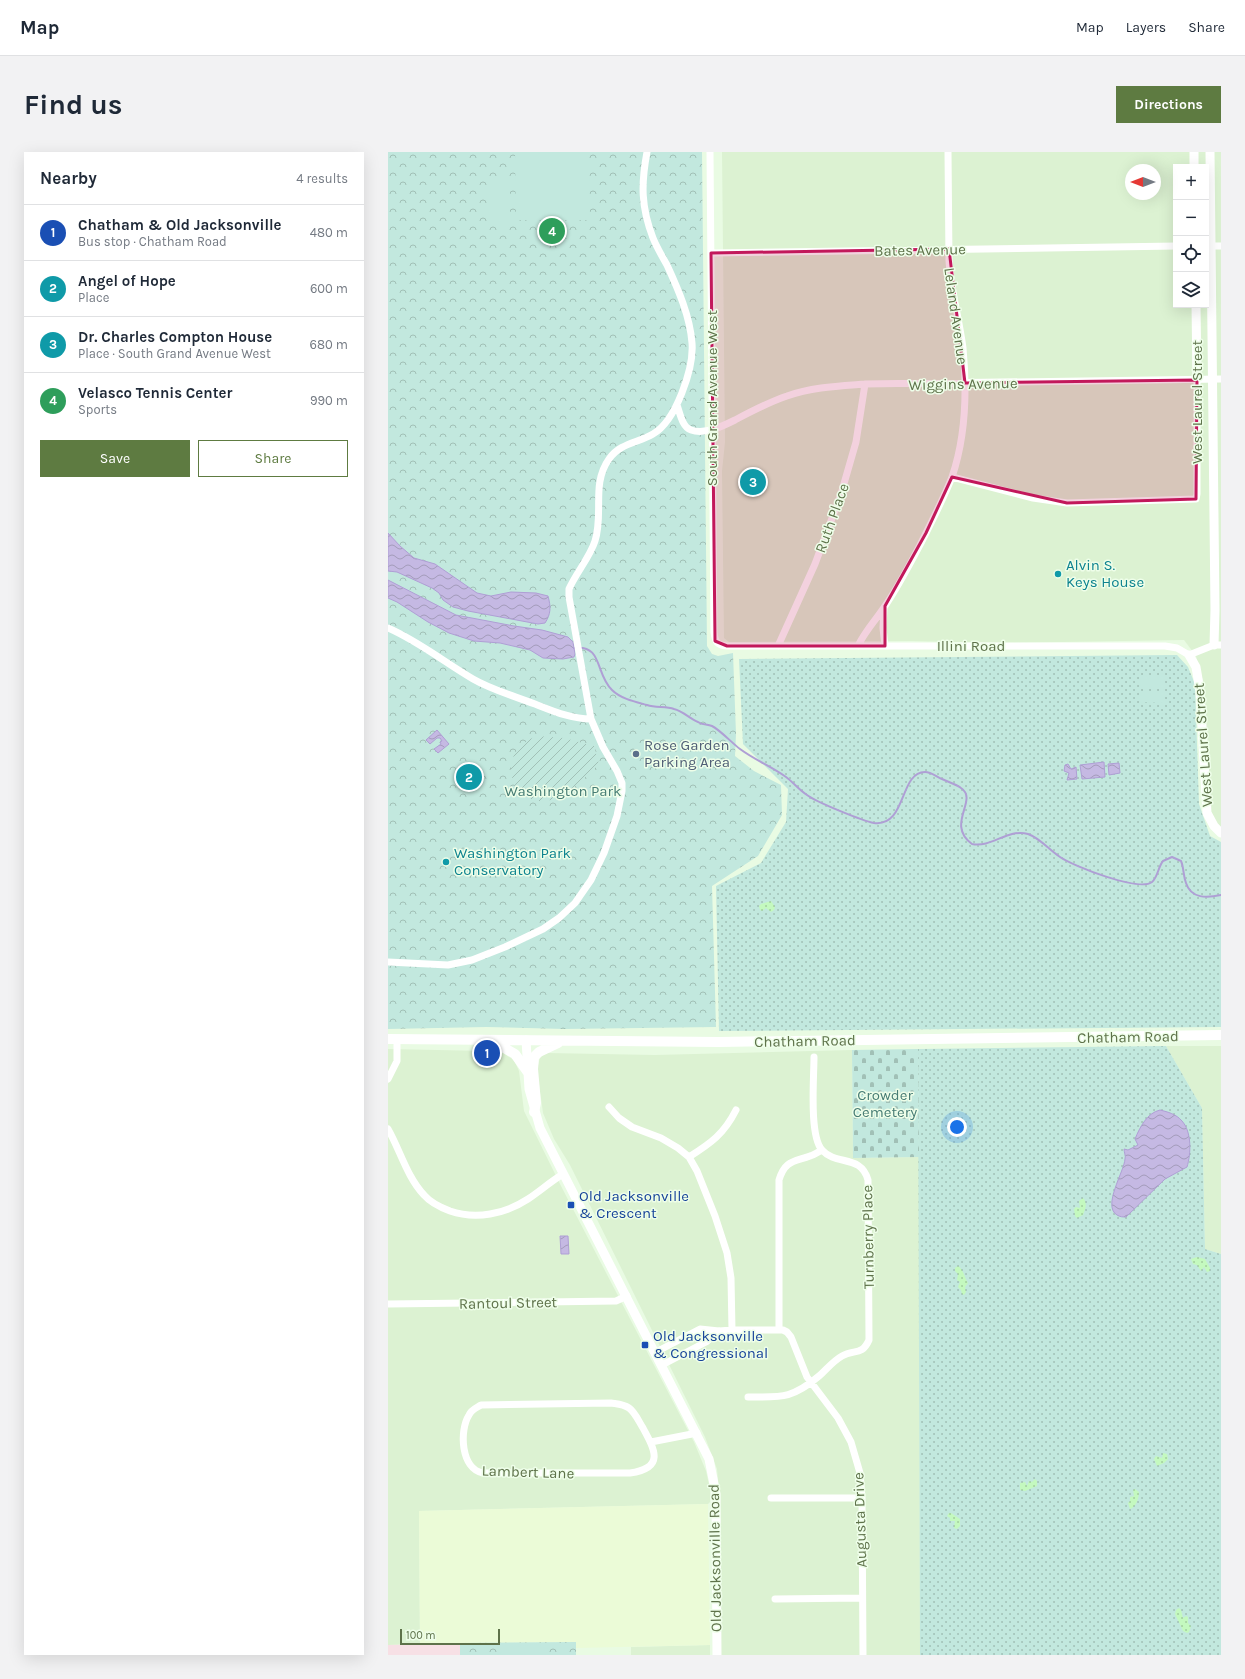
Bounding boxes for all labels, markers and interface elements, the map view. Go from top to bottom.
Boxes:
text: Map [20,17,59,39]
text: Map [1076,19,1104,36]
text: Layers [1126,19,1166,36]
text: Share [1188,19,1225,36]
button: Directions [1116,86,1221,123]
text: Find us [24,88,123,121]
north arrow [1125,164,1161,200]
map controls [1173,164,1209,308]
button: + [1173,164,1209,200]
text: Nearby [40,168,97,188]
text: 4 results [296,171,348,186]
button: − [1173,200,1209,236]
text: Chatham & Old Jacksonville [78,216,282,234]
pin: 4 [539,216,565,246]
text: 1 [51,225,55,240]
text: 480 m [310,225,348,240]
text: Bus stop · Chatham Road [78,234,227,249]
button: locate [1173,236,1209,272]
street label: Bates Avenue [874,240,966,260]
street label: Leland Avenue [940,266,972,366]
text: Angel of Hope [78,272,176,290]
button: layers [1173,272,1209,308]
text: 2 [49,281,57,296]
text: 600 m [310,281,348,296]
text: Place [78,290,109,305]
street label: South Grand Avenue West [703,309,721,486]
text: Dr. Charles Compton House [78,328,272,346]
text: 3 [49,337,57,352]
text: 680 m [310,337,348,352]
street label: West Laurel Street [1188,340,1206,464]
text: Place · South Grand Avenue West [78,346,271,361]
street label: Wiggins Avenue [908,374,1018,394]
text: Velasco Tennis Center [78,384,232,402]
text: 4 [49,393,57,408]
text: 990 m [310,393,348,408]
text: Sports [78,402,117,417]
button: Save [40,440,190,477]
button: Share [198,440,348,477]
pin: 3 [740,467,766,497]
street label: Ruth Place [811,481,853,555]
place label: Alvin S. Keys House [1066,556,1144,591]
marker: Alvin S. Keys House [1053,569,1063,579]
street label: Illini Road [937,637,1005,655]
street label: West Laurel Street [1190,682,1216,808]
place label: Rose Garden Parking Area [644,736,730,771]
marker: Rose Garden Parking Area [631,749,641,759]
pin: 2 [456,762,482,792]
park label: Washington Park [505,782,622,800]
place label: Washington Park Conservatory [454,844,571,879]
marker: Washington Park Conservatory [441,857,451,867]
street label: Chatham Road [1077,1027,1179,1047]
street label: Chatham Road [754,1031,856,1051]
pin: 1 [474,1038,500,1068]
park label: Crowder Cemetery [853,1086,917,1121]
your location [947,1117,967,1137]
street label: Turnberry Place [858,1185,878,1289]
place label: Old Jacksonville & Crescent [579,1187,689,1222]
marker: Old Jacksonville & Crescent [566,1200,576,1210]
street label: Rantoul Street [459,1293,558,1313]
place label: Old Jacksonville & Congressional [653,1327,768,1362]
marker: Old Jacksonville & Congressional [640,1340,650,1350]
street label: Lambert Lane [481,1461,575,1483]
street label: Augusta Drive [849,1472,871,1568]
street label: Old Jacksonville Road [705,1484,725,1632]
scale bar [400,1627,500,1646]
text: 100 m [406,1629,436,1642]

